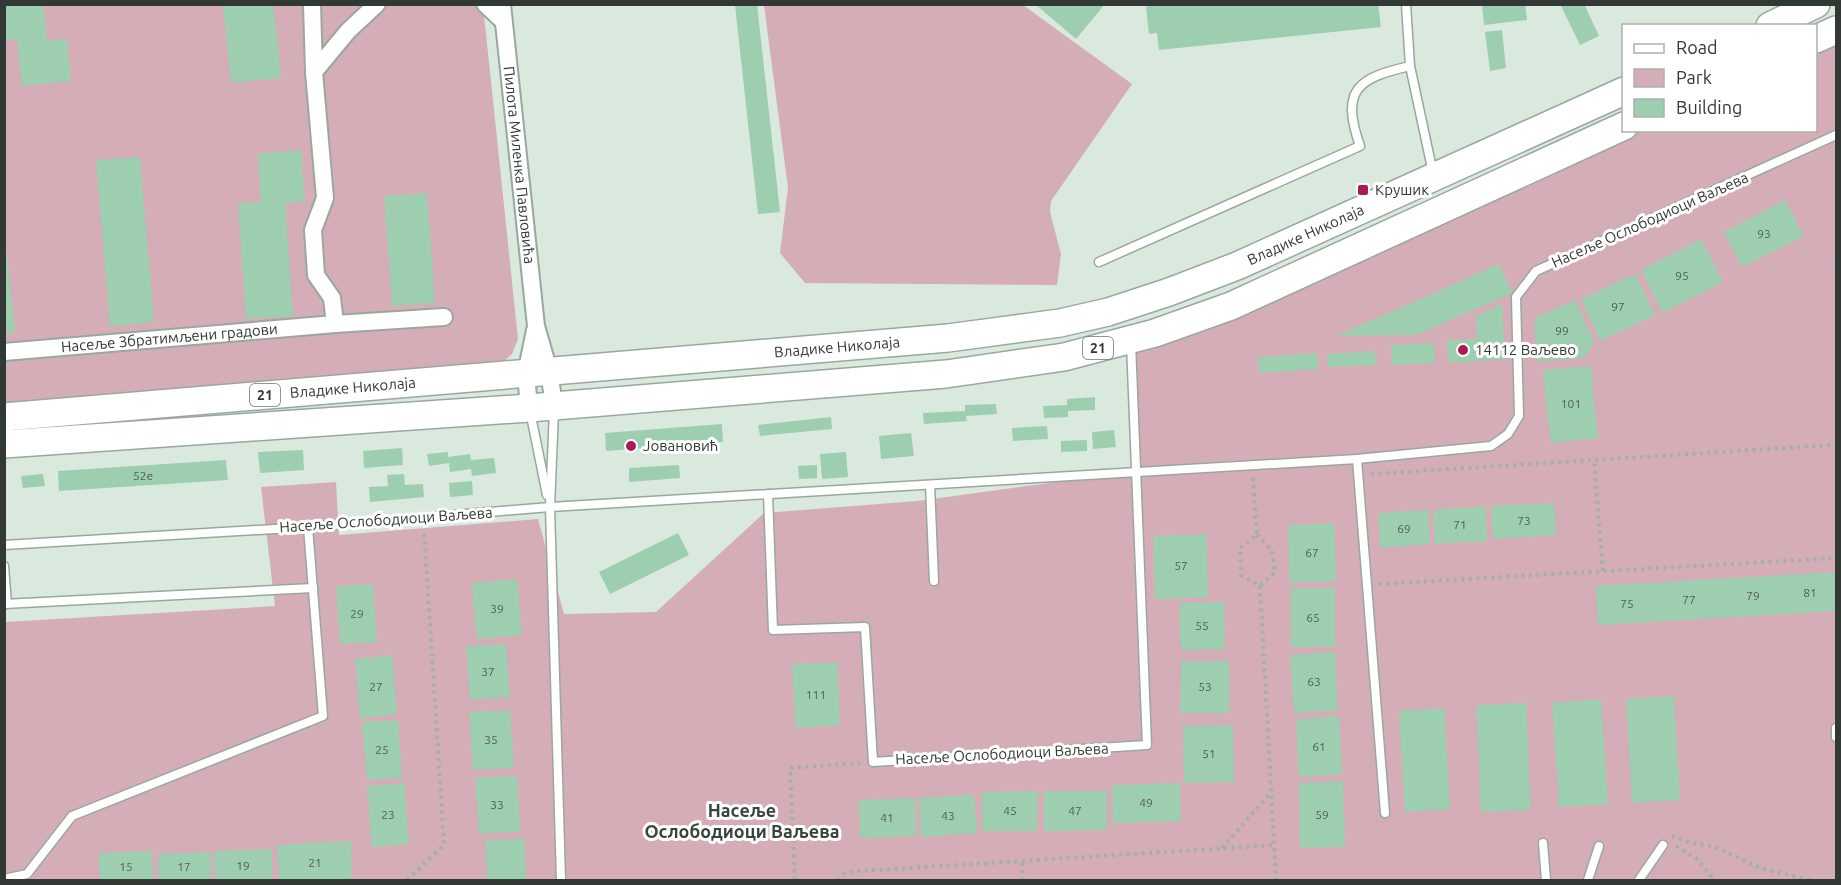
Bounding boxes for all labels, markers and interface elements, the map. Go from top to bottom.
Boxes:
legend [1622,24,1817,132]
text: Road [1676,37,1718,57]
street label: Пилота Миленка Павловића [501,65,538,265]
text: Park [1676,67,1712,87]
text: Building [1676,97,1742,117]
street label: Насеље Ослободиоци Ваљева [1549,168,1751,271]
place label: Крушик [1375,181,1429,198]
marker: Крушик [1356,183,1370,197]
street label: Владике Николаја [1244,201,1367,268]
house number: 93 [1757,227,1771,240]
house number: 95 [1675,269,1689,282]
house number: 97 [1611,300,1625,313]
street label: Насеље Збратимљени градови [60,320,278,355]
house number: 99 [1555,324,1569,337]
street label: Владике Николаја [773,333,901,361]
road number: 21 [1083,337,1113,359]
place label: 14112 Ваљево [1475,341,1576,358]
marker: 14112 Ваљево [1456,343,1470,357]
street label: Владике Николаја [289,374,416,401]
road number: 21 [250,384,280,406]
house number: 101 [1561,397,1581,410]
place label: Јовановић [643,437,718,454]
marker: Јовановић [624,439,638,453]
house number: 52e [133,469,153,482]
street label: Насеље Ослободиоци Ваљева [279,504,493,535]
house number: 73 [1517,514,1531,527]
house number: 71 [1453,518,1467,531]
house number: 69 [1397,522,1411,535]
house number: 67 [1305,546,1319,559]
house number: 57 [1174,559,1188,572]
house number: 81 [1803,586,1817,599]
house number: 79 [1746,589,1760,602]
house number: 77 [1682,593,1696,606]
house number: 75 [1620,597,1634,610]
house number: 39 [490,602,504,615]
house number: 29 [350,607,364,620]
house number: 65 [1306,611,1320,624]
house number: 55 [1195,619,1209,632]
house number: 37 [481,665,495,678]
house number: 63 [1307,675,1321,688]
house number: 27 [369,680,383,693]
house number: 53 [1198,680,1212,693]
house number: 111 [806,688,826,701]
house number: 35 [484,733,498,746]
street label: Насеље Ослободиоци Ваљева [895,739,1109,768]
house number: 61 [1312,740,1326,753]
house number: 25 [375,743,389,756]
house number: 51 [1202,747,1216,760]
house number: 49 [1139,796,1153,809]
house number: 33 [490,798,504,811]
district label: Насеље Ослободиоци Ваљева [644,800,840,841]
house number: 45 [1003,804,1017,817]
house number: 47 [1068,804,1082,817]
house number: 23 [381,808,395,821]
house number: 59 [1315,808,1329,821]
house number: 43 [941,809,955,822]
house number: 41 [880,811,894,824]
house number: 21 [308,856,322,869]
house number: 19 [236,859,250,872]
house number: 15 [119,860,133,873]
house number: 17 [177,860,191,873]

